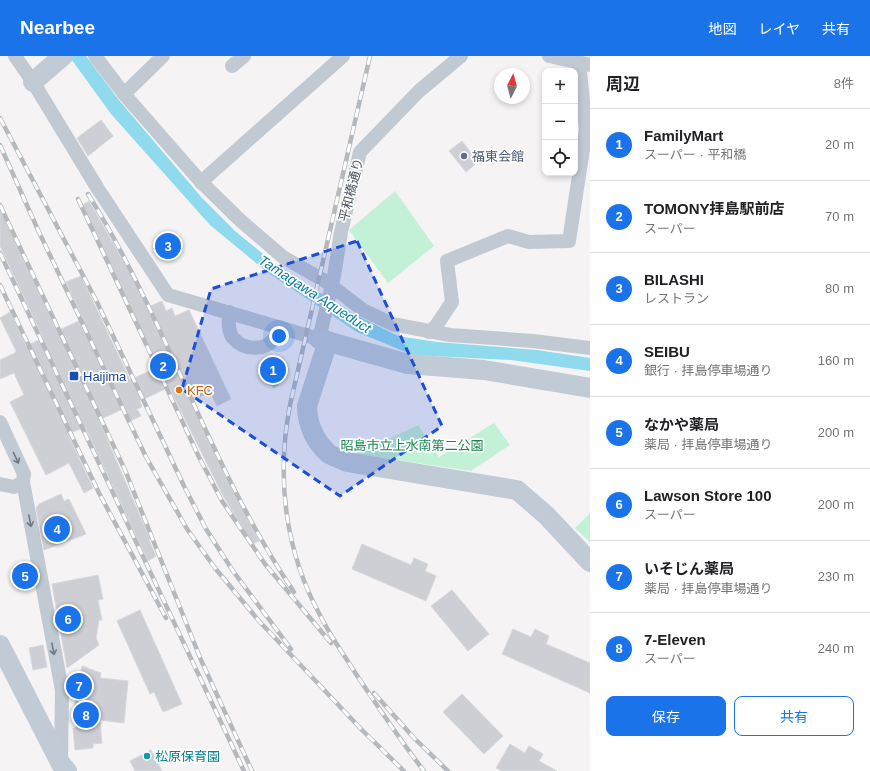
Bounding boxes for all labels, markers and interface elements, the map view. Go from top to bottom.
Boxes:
text: Nearbee [20,17,95,38]
text: 地図 [708,21,736,37]
text: レイヤ [758,21,800,37]
text: 共有 [822,21,850,37]
north arrow [494,68,530,104]
map controls [542,68,578,176]
button: + [542,68,578,104]
text: 周辺 [606,75,640,94]
text: 8件 [834,76,854,91]
button: − [542,104,578,140]
text: FamilyMart [644,127,723,144]
text: 1 [615,137,623,152]
text: 20 m [825,137,854,152]
button: locate [542,140,578,176]
text: スーパー · 平和橋 [644,147,746,162]
place label: 福東会館 [472,149,524,164]
marker: 福東会館 [459,151,469,161]
street label: 平和橋通り [336,157,366,223]
text: TOMONY拝島駅前店 [644,200,785,217]
text: 2 [615,209,623,224]
text: 70 m [825,209,854,224]
text: スーパー [644,221,696,236]
pin: 3 [155,231,181,261]
water label: Tamagawa Aqueduct [256,252,375,337]
text: BILASHI [644,271,704,288]
text: 3 [615,281,623,296]
text: 80 m [825,281,854,296]
text: レストラン [644,291,709,306]
your location [269,326,289,346]
text: SEIBU [644,343,690,360]
pin: 2 [150,351,176,381]
text: 4 [615,353,623,368]
text: 160 m [818,353,854,368]
pin: 1 [260,355,286,385]
text: 銀行 · 拝島停車場通り [644,363,773,378]
place label: Haijima [83,369,127,384]
marker: Haijima [68,370,80,382]
place label: KFC [187,383,213,398]
marker: KFC [174,385,184,395]
text: なかや薬局 [644,416,719,433]
text: 5 [615,425,623,440]
text: 200 m [818,425,854,440]
text: 薬局 · 拝島停車場通り [644,437,773,452]
park label: 昭島市立上水南第二公園 [340,438,484,453]
one-way arrow [13,451,20,463]
text: Lawson Store 100 [644,487,772,504]
text: 6 [615,497,623,512]
text: 200 m [818,497,854,512]
text: スーパー [644,507,696,522]
one-way arrow [27,514,35,527]
pin: 4 [44,514,70,544]
text: いそじん薬局 [644,560,734,577]
pin: 5 [12,561,38,591]
text: 7 [615,569,623,584]
text: 230 m [818,569,854,584]
text: 薬局 · 拝島停車場通り [644,581,773,596]
pin: 6 [55,604,81,634]
text: 7-Eleven [644,631,706,648]
text: 8 [615,641,623,656]
text: 240 m [818,641,854,656]
one-way arrow [50,642,58,655]
text: スーパー [644,651,696,666]
pin: 7 [66,671,92,701]
button: 保存 [606,696,726,736]
button: 共有 [734,696,854,736]
pin: 8 [73,700,99,730]
place label: 松原保育園 [155,749,220,764]
marker: 松原保育園 [142,751,152,761]

